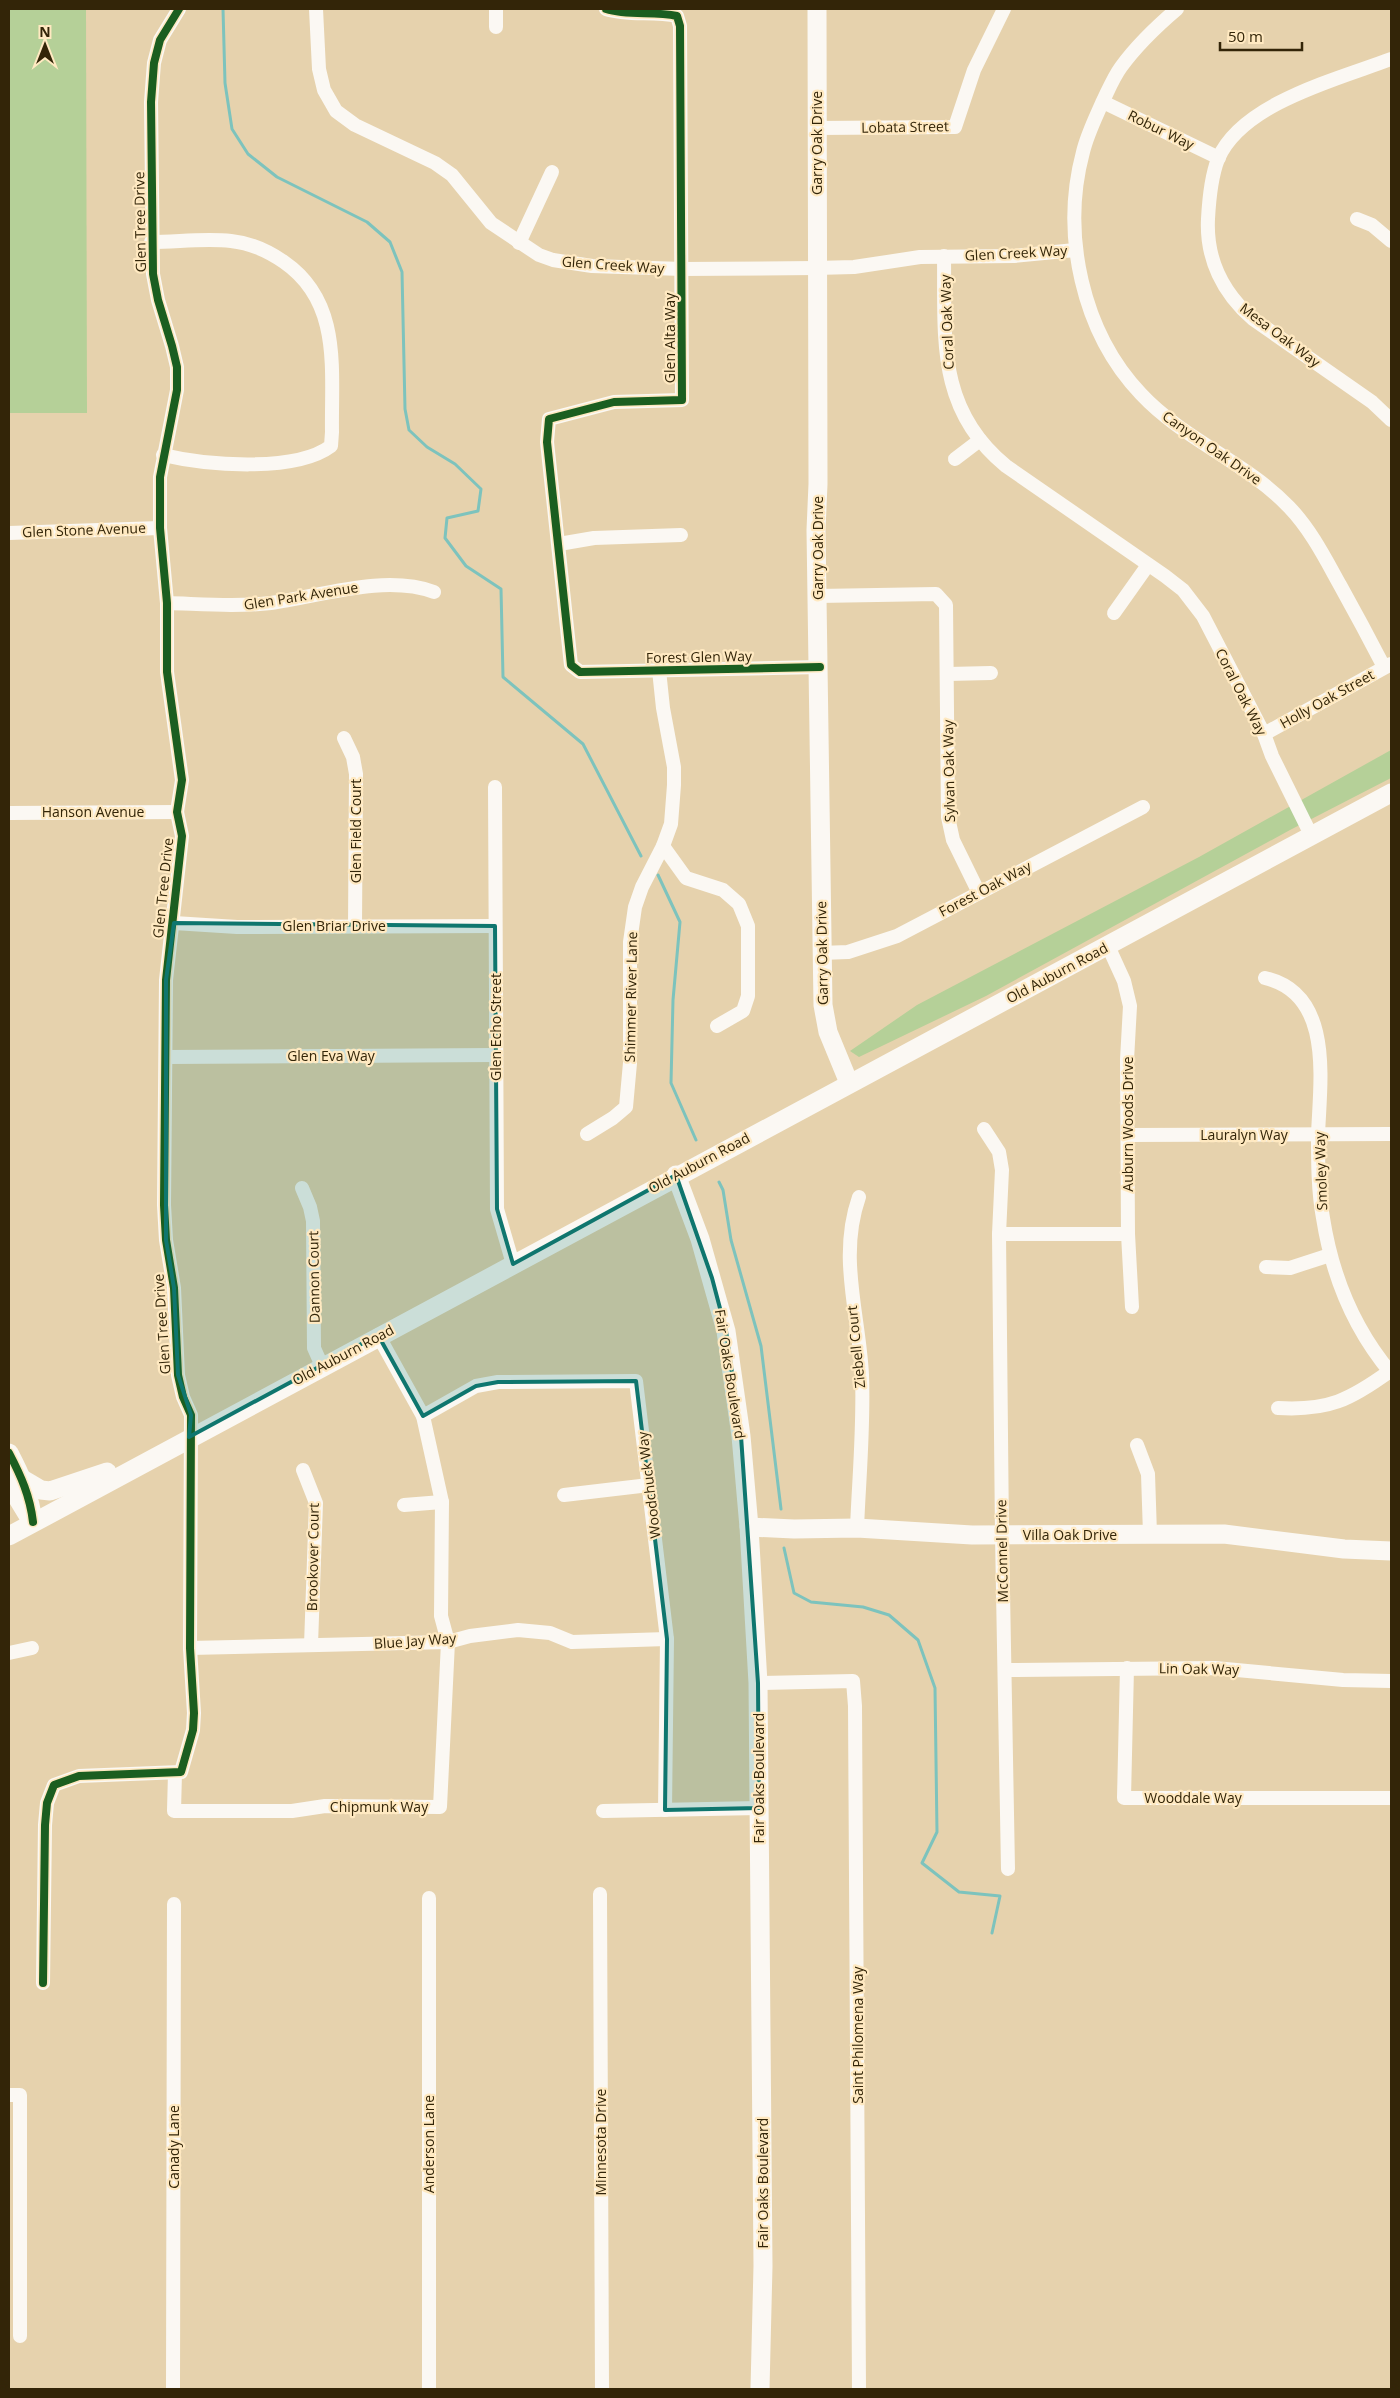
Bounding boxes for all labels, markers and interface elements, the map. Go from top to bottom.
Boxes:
north arrow [20,20,70,70]
scale bar [1220,20,1302,52]
text: N [39,22,51,41]
text: 50 m [1228,26,1263,46]
street label: Garry Oak Drive [807,91,826,195]
street label: Robur Way [1125,105,1198,154]
street label: Lobata Street [861,116,949,137]
street label: Glen Tree Drive [129,171,150,273]
street label: Glen Creek Way [964,240,1069,265]
street label: Glen Creek Way [561,251,666,278]
street label: Coral Oak Way [935,273,958,370]
street label: Glen Alta Way [660,292,679,383]
street label: Mesa Oak Way [1236,298,1325,372]
street label: Canyon Oak Drive [1159,406,1266,489]
street label: Garry Oak Drive [808,496,827,600]
street label: Glen Stone Avenue [22,518,146,541]
street label: Glen Park Avenue [242,577,360,614]
street label: Coral Oak Way [1211,645,1272,739]
street label: Forest Glen Way [646,646,753,667]
street label: Holly Oak Street [1276,665,1377,732]
street label: Sylvan Oak Way [938,719,959,822]
street label: Glen Field Court [346,779,365,883]
street label: Hanson Avenue [42,802,145,821]
street label: Glen Tree Drive [148,837,177,939]
street label: Forest Oak Way [935,856,1035,921]
street label: Garry Oak Drive [811,901,832,1005]
street label: Glen Briar Drive [282,916,386,935]
street label: Shimmer River Lane [620,931,641,1063]
street label: Old Auburn Road [1003,938,1111,1007]
street label: Glen Echo Street [486,973,505,1081]
street label: Glen Eva Way [287,1046,376,1065]
street label: Auburn Woods Drive [1118,1056,1137,1192]
street label: Lauralyn Way [1200,1125,1289,1144]
street label: Old Auburn Road [645,1128,753,1197]
street label: Smoley Way [1310,1130,1331,1211]
street label: Dannon Court [303,1231,324,1323]
street label: Glen Tree Drive [148,1273,174,1375]
street label: Ziebell Court [842,1305,869,1389]
street label: Fair Oaks Boulevard [711,1308,750,1440]
street label: Old Auburn Road [289,1320,397,1389]
street label: Woodchuck Way [632,1430,664,1540]
street label: McConnel Drive [991,1499,1012,1603]
street label: Brookover Court [302,1503,323,1611]
street label: Villa Oak Drive [1023,1525,1117,1544]
street label: Blue Jay Way [373,1628,458,1653]
street label: Lin Oak Way [1159,1658,1240,1679]
street label: Fair Oaks Boulevard [749,1713,768,1843]
street label: Wooddale Way [1144,1788,1243,1807]
street label: Chipmunk Way [330,1797,429,1816]
street label: Saint Philomena Way [848,1965,867,2104]
street label: Minnesota Drive [591,2088,610,2195]
street label: Anderson Lane [419,2095,438,2193]
street label: Canady Lane [164,2105,183,2189]
street label: Fair Oaks Boulevard [753,2118,772,2248]

